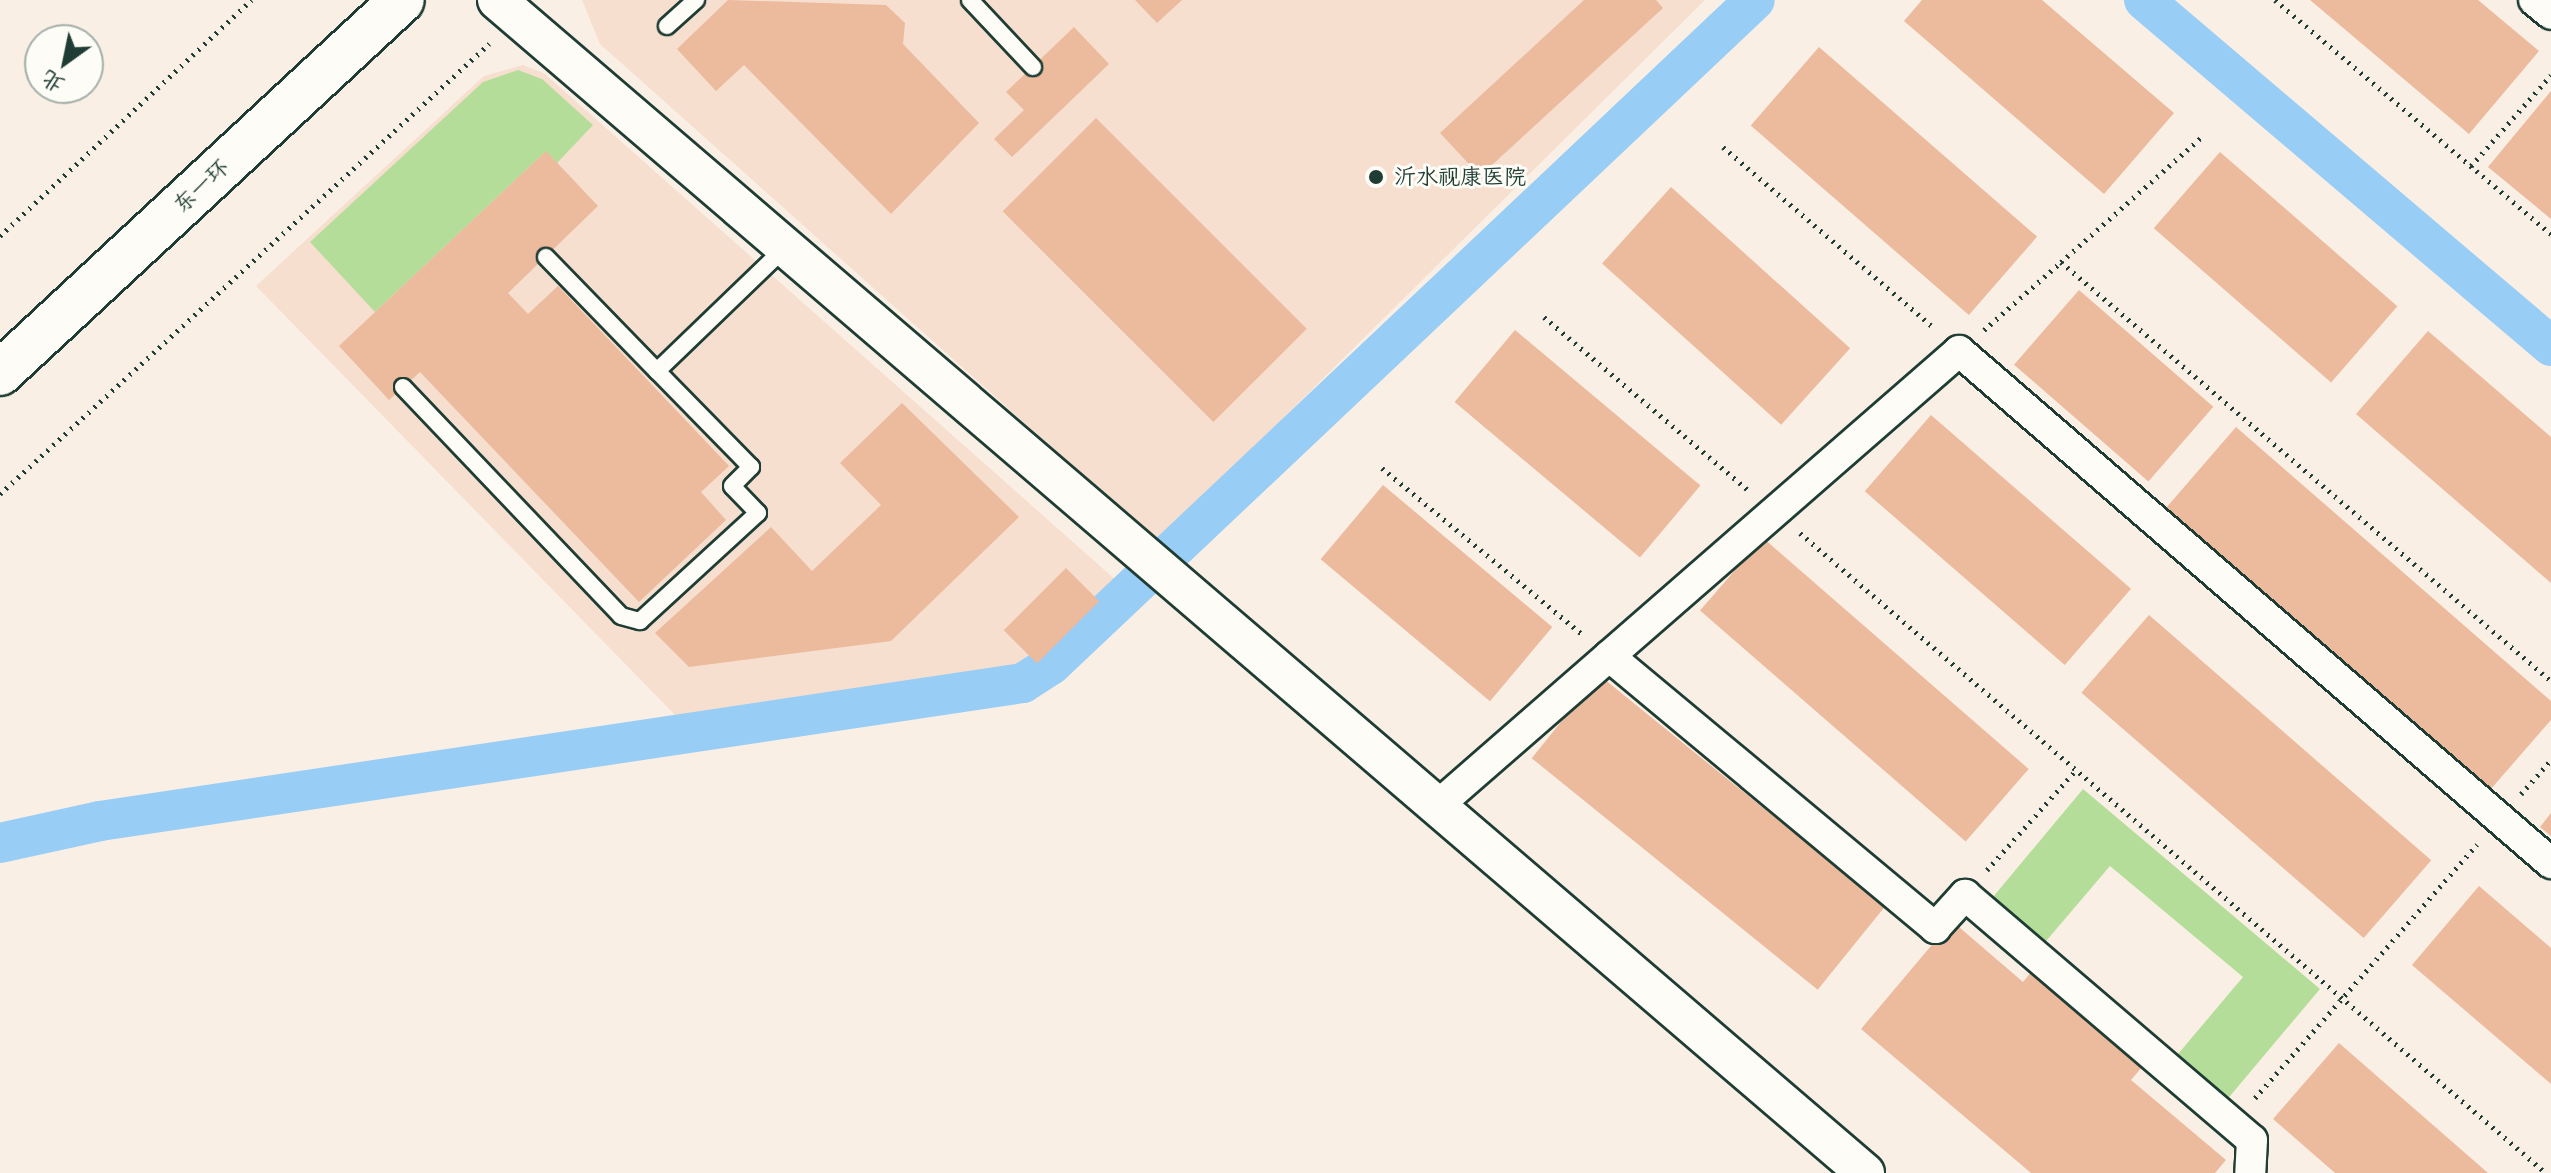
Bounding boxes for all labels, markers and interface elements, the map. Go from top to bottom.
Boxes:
north arrow [24,24,104,104]
text: 北 [35,65,69,100]
street label: 东一环 [168,154,234,218]
place label: 沂水视康医院 [1394,164,1526,190]
marker: 沂水视康医院 [1365,166,1387,188]

